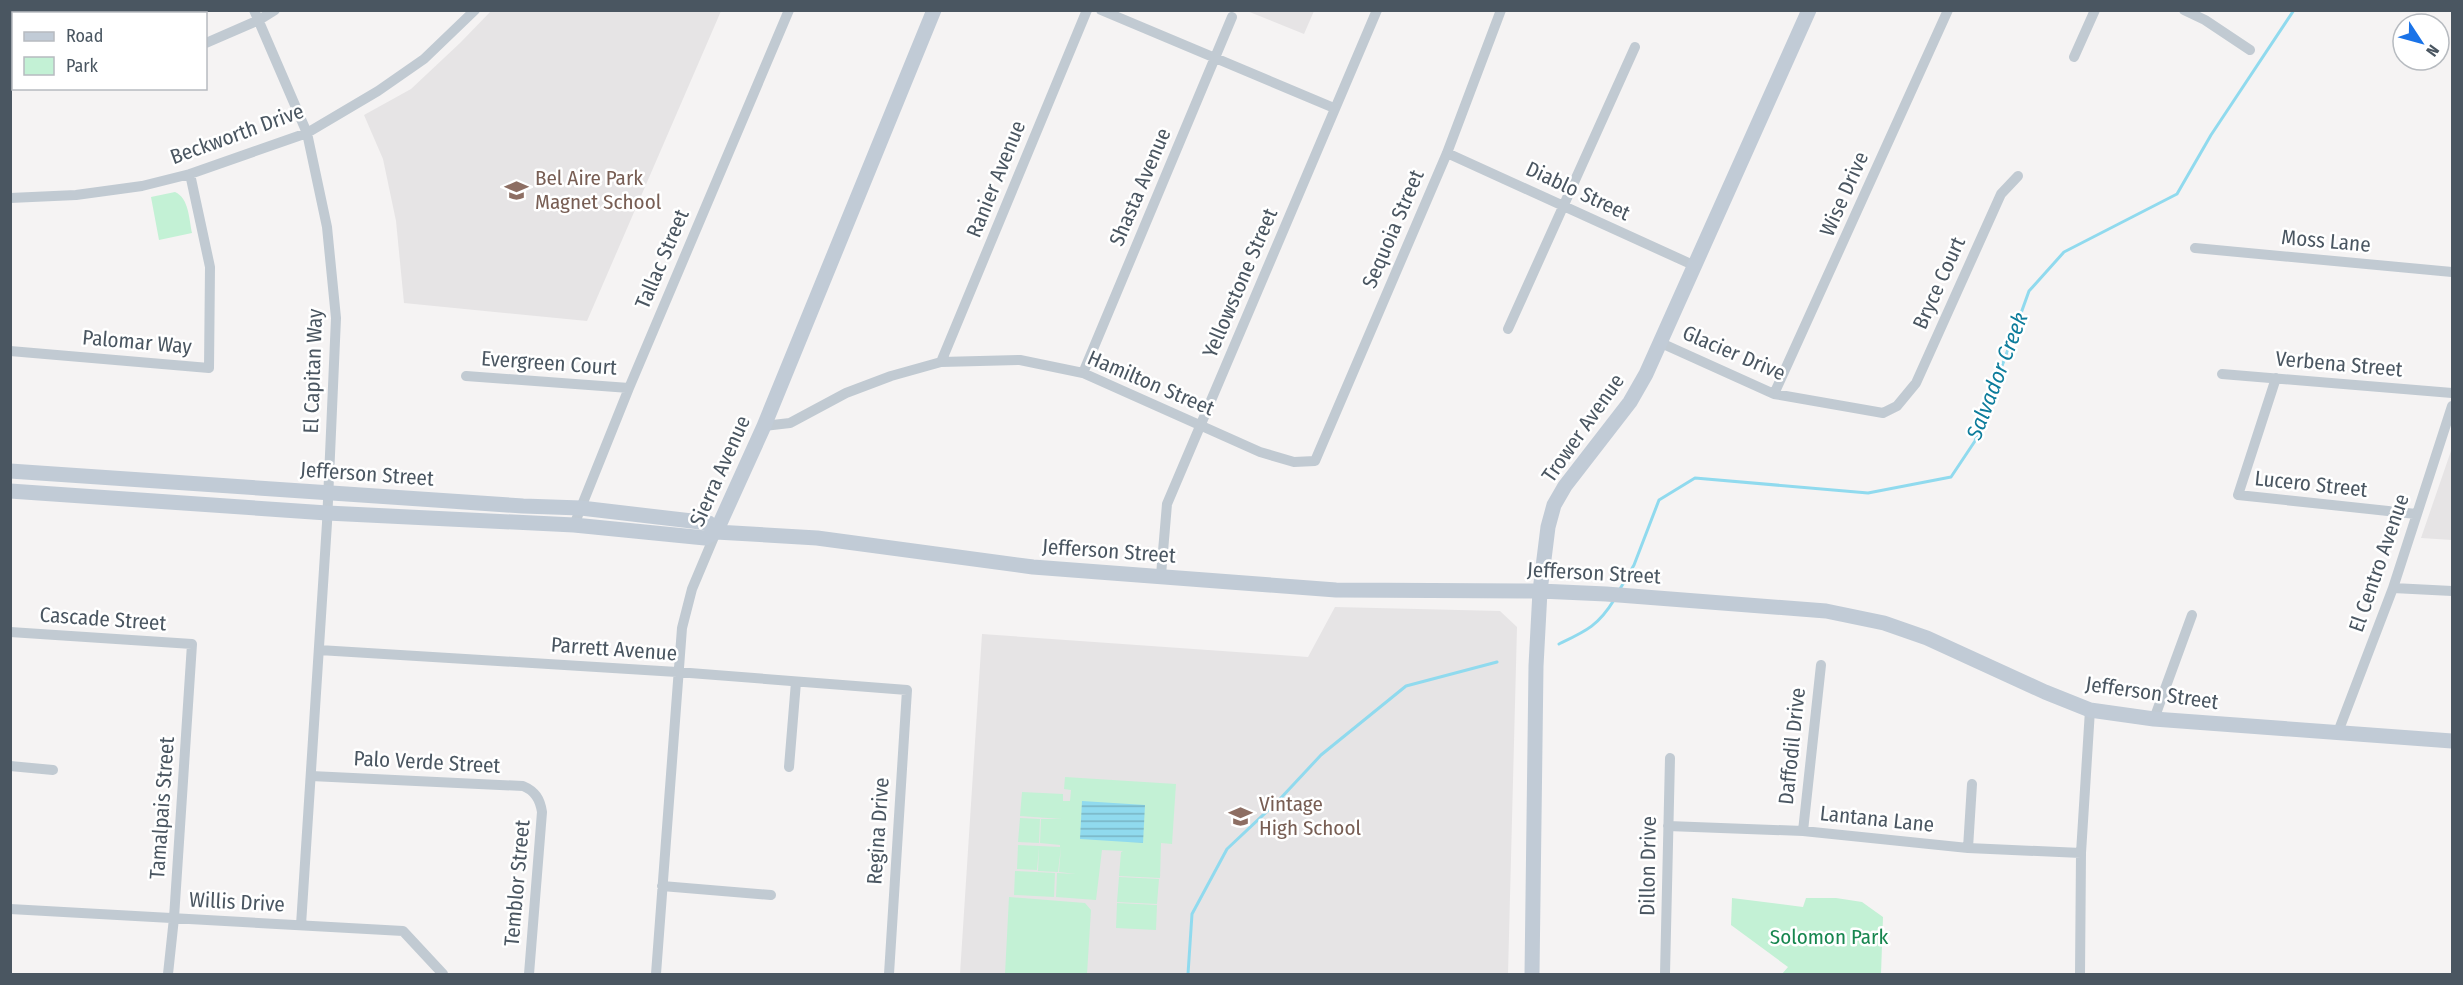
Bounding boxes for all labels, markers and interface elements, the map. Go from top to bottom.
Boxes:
legend [12,12,207,90]
north arrow [2391,12,2451,72]
text: Road [66,25,103,47]
text: N [2422,41,2443,60]
text: Park [66,55,99,77]
street label: Beckworth Drive [167,98,307,170]
street label: Ranier Avenue [961,117,1031,241]
street label: Shasta Avenue [1103,124,1177,250]
street label: Wise Drive [1814,148,1874,240]
street label: Diablo Street [1522,156,1634,227]
place label: Bel Aire Park Magnet School [535,165,662,215]
street label: Sequoia Street [1356,166,1430,292]
school or university icon: Bel Aire Park Magnet School [504,177,530,203]
street label: Yellowstone Street [1197,204,1283,362]
street label: Tallac Street [629,205,695,313]
street label: Moss Lane [2280,224,2372,258]
street label: Bryce Court [1907,233,1971,333]
street label: El Capitan Way [298,308,328,434]
water label: Salvador Creek [1960,308,2034,444]
street label: Glacier Drive [1679,320,1789,386]
street label: Palomar Way [81,324,193,360]
street label: Evergreen Court [480,345,618,381]
street label: Hamilton Street [1084,345,1218,421]
street label: Verbena Street [2274,346,2404,383]
street label: Trower Avenue [1536,369,1630,487]
street label: Sierra Avenue [684,412,756,530]
street label: Jefferson Street [299,456,435,492]
street label: Lucero Street [2253,465,2369,503]
street label: El Centro Avenue [2343,490,2415,636]
street label: Jefferson Street [1041,533,1177,569]
street label: Jefferson Street [1527,557,1662,589]
street label: Cascade Street [39,602,167,636]
street label: Parrett Avenue [550,632,678,666]
street label: Jefferson Street [2084,671,2220,715]
street label: Daffodil Drive [1773,686,1811,806]
street label: Tamalpais Street [144,736,180,880]
street label: Palo Verde Street [353,745,501,779]
street label: Regina Drive [861,777,895,885]
place label: Vintage High School [1259,791,1361,841]
street label: Lantana Lane [1819,800,1935,838]
school or university icon: Vintage High School [1228,803,1254,829]
street label: Dillon Drive [1634,816,1662,916]
street label: Temblor Street [499,819,535,947]
street label: Willis Drive [189,887,285,917]
park label: Solomon Park [1770,924,1888,950]

